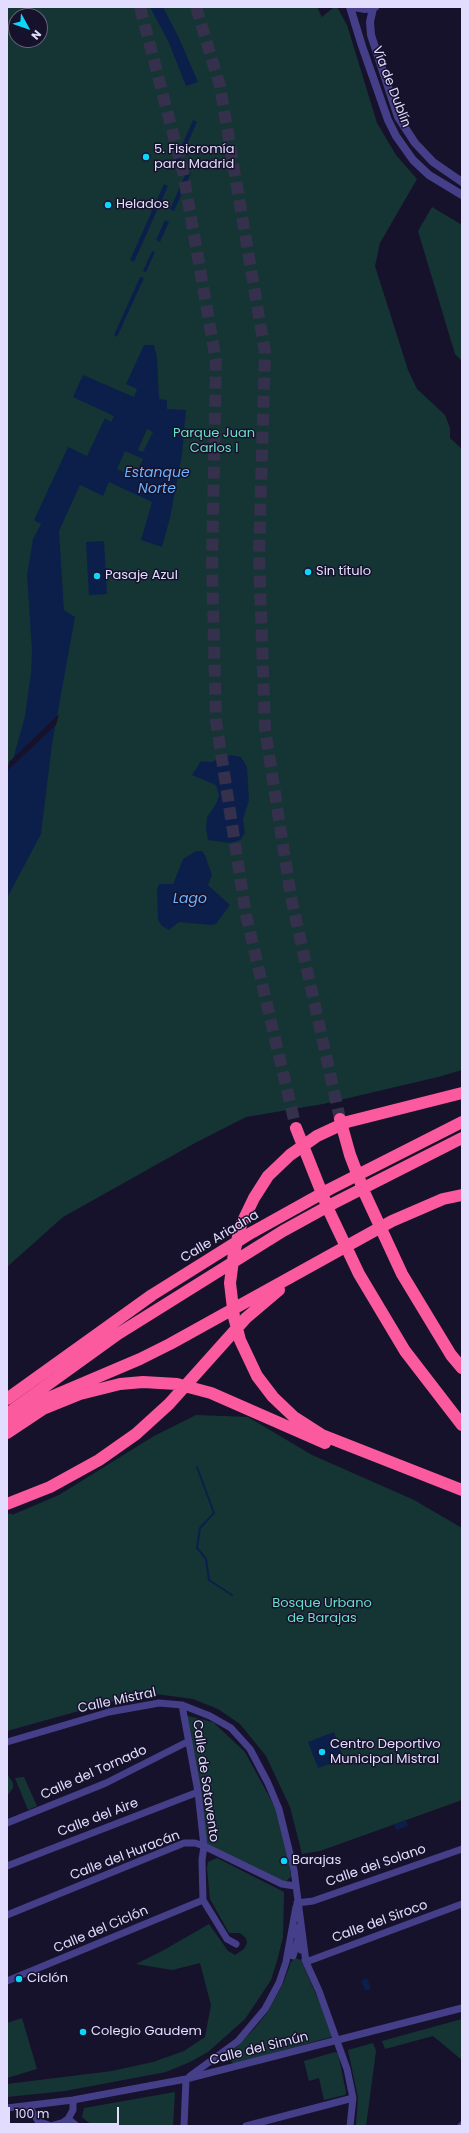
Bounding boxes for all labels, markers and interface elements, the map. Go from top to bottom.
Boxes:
north arrow [8,8,48,48]
text: N [28,27,45,43]
street label: Vía de Dublín [368,44,414,130]
place label: 5. Fisicromía para Madrid [154,142,235,173]
marker: 5. Fisicromía para Madrid [141,152,151,162]
place label: Helados [116,197,169,213]
marker: Helados [103,200,113,210]
park label: Parque Juan Carlos I [173,426,255,457]
water label: Estanque Norte [124,465,190,498]
place label: Sin título [316,564,371,580]
marker: Sin título [303,567,313,577]
place label: Pasaje Azul [105,568,178,584]
marker: Pasaje Azul [92,571,102,581]
water label: Lago [173,891,207,907]
street label: Calle Ariadna [178,1208,262,1266]
park label: Bosque Urbano de Barajas [272,1596,372,1627]
street label: Calle Mistral [76,1685,158,1717]
street label: Calle de Sotavento [189,1719,221,1843]
place label: Centro Deportivo Municipal Mistral [330,1737,441,1768]
street label: Calle del Tornado [38,1743,150,1803]
marker: Centro Deportivo Municipal Mistral [317,1747,327,1757]
street label: Calle del Aire [55,1795,141,1841]
street label: Calle del Huracán [68,1828,182,1884]
street label: Calle del Solano [324,1842,428,1890]
place label: Barajas [292,1853,341,1869]
marker: Barajas [279,1856,289,1866]
street label: Calle del Siroco [330,1897,430,1947]
street label: Calle del Ciclón [51,1903,151,1957]
place label: Ciclón [27,1971,68,1987]
marker: Ciclón [14,1974,24,1984]
place label: Colegio Gaudem [91,2024,202,2040]
marker: Colegio Gaudem [78,2027,88,2037]
street label: Calle del Simún [208,2029,310,2069]
scale bar [10,2099,121,2125]
text: 100 m [15,2105,49,2122]

